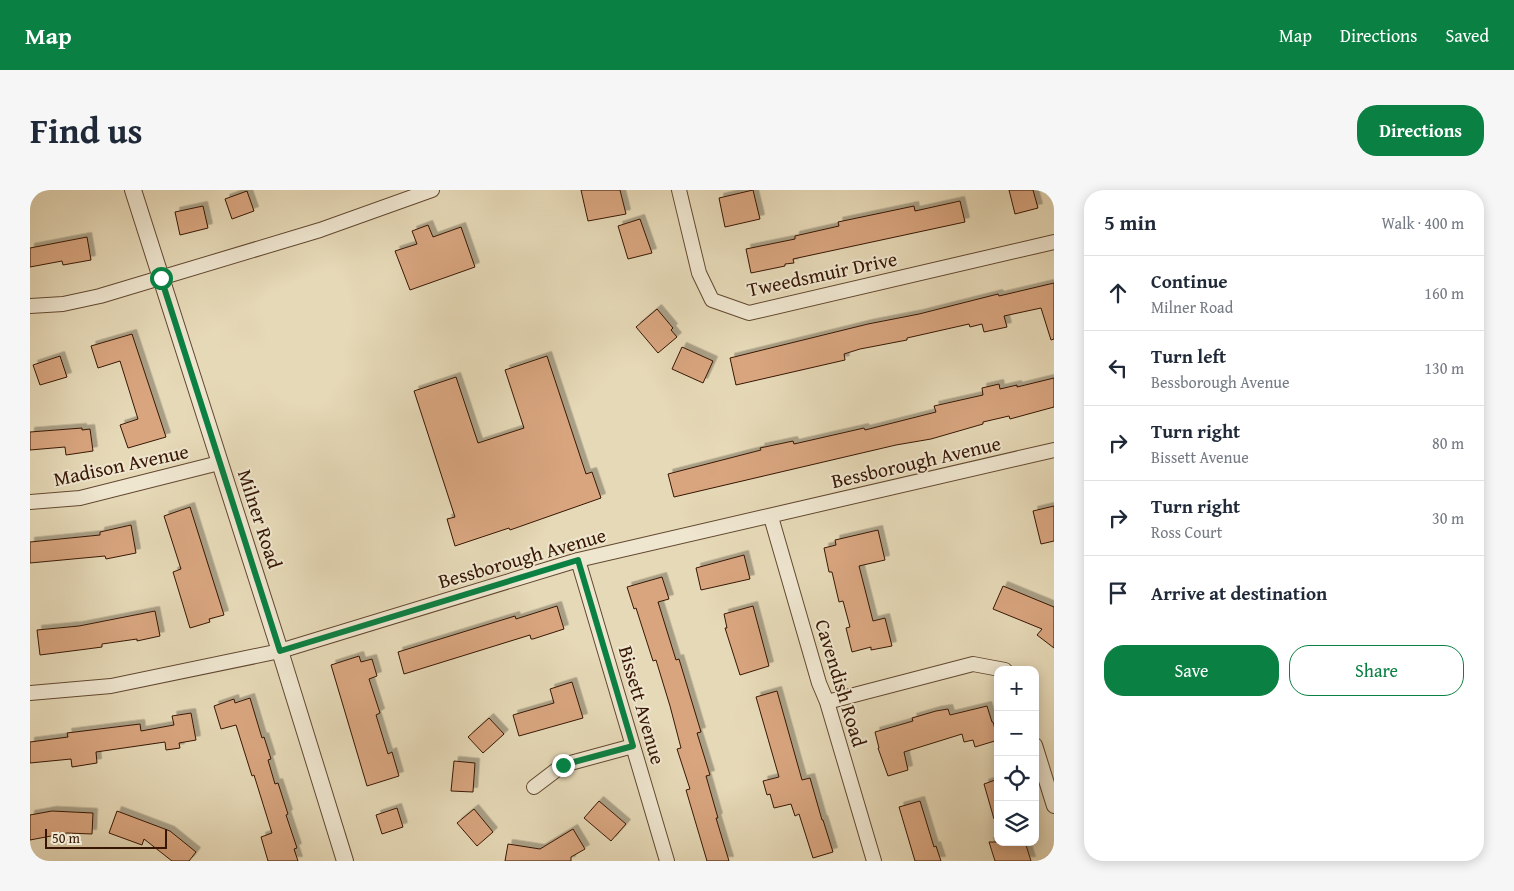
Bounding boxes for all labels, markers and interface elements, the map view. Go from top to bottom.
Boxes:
text: Map [25,18,72,53]
text: Map [1279,22,1312,49]
text: Directions [1340,22,1417,49]
text: Saved [1445,22,1489,49]
text: Find us [30,105,143,156]
button: Directions [1357,105,1484,156]
text: 5 min [1104,207,1156,238]
text: Walk · 400 m [1381,211,1464,235]
street label: Tweedsmuir Drive [744,243,900,304]
route start [150,267,173,290]
text: Continue [1151,267,1228,295]
icon: ahead [1104,279,1132,307]
text: 160 m [1424,281,1464,305]
text: Milner Road [1151,295,1233,319]
text: Turn left [1151,342,1226,370]
icon: left [1104,354,1132,382]
text: 130 m [1424,356,1464,380]
text: Bessborough Avenue [1151,370,1290,394]
text: Turn right [1151,417,1240,445]
street label: Bessborough Avenue [828,428,1004,495]
icon: right [1104,429,1132,457]
text: 80 m [1432,431,1464,455]
street label: Madison Avenue [51,436,191,493]
text: Bissett Avenue [1151,445,1249,469]
street label: Milner Road [231,466,290,572]
text: Turn right [1151,492,1240,520]
icon: right [1104,504,1132,532]
text: 30 m [1432,506,1464,530]
street label: Bessborough Avenue [435,520,609,595]
text: Ross Court [1151,520,1222,544]
icon: arrive [1104,579,1132,607]
text: Arrive at destination [1151,579,1327,607]
street label: Cavendish Road [808,616,875,750]
street label: Bissett Avenue [612,642,673,768]
button: Save [1104,645,1279,696]
button: Share [1289,645,1464,696]
map controls [994,666,1039,846]
button: + [994,666,1039,711]
button: − [994,711,1039,756]
route end [552,754,575,777]
button: locate [994,756,1039,801]
button: layers [994,801,1039,846]
scale bar [45,826,168,849]
text: 50 m [52,828,80,848]

